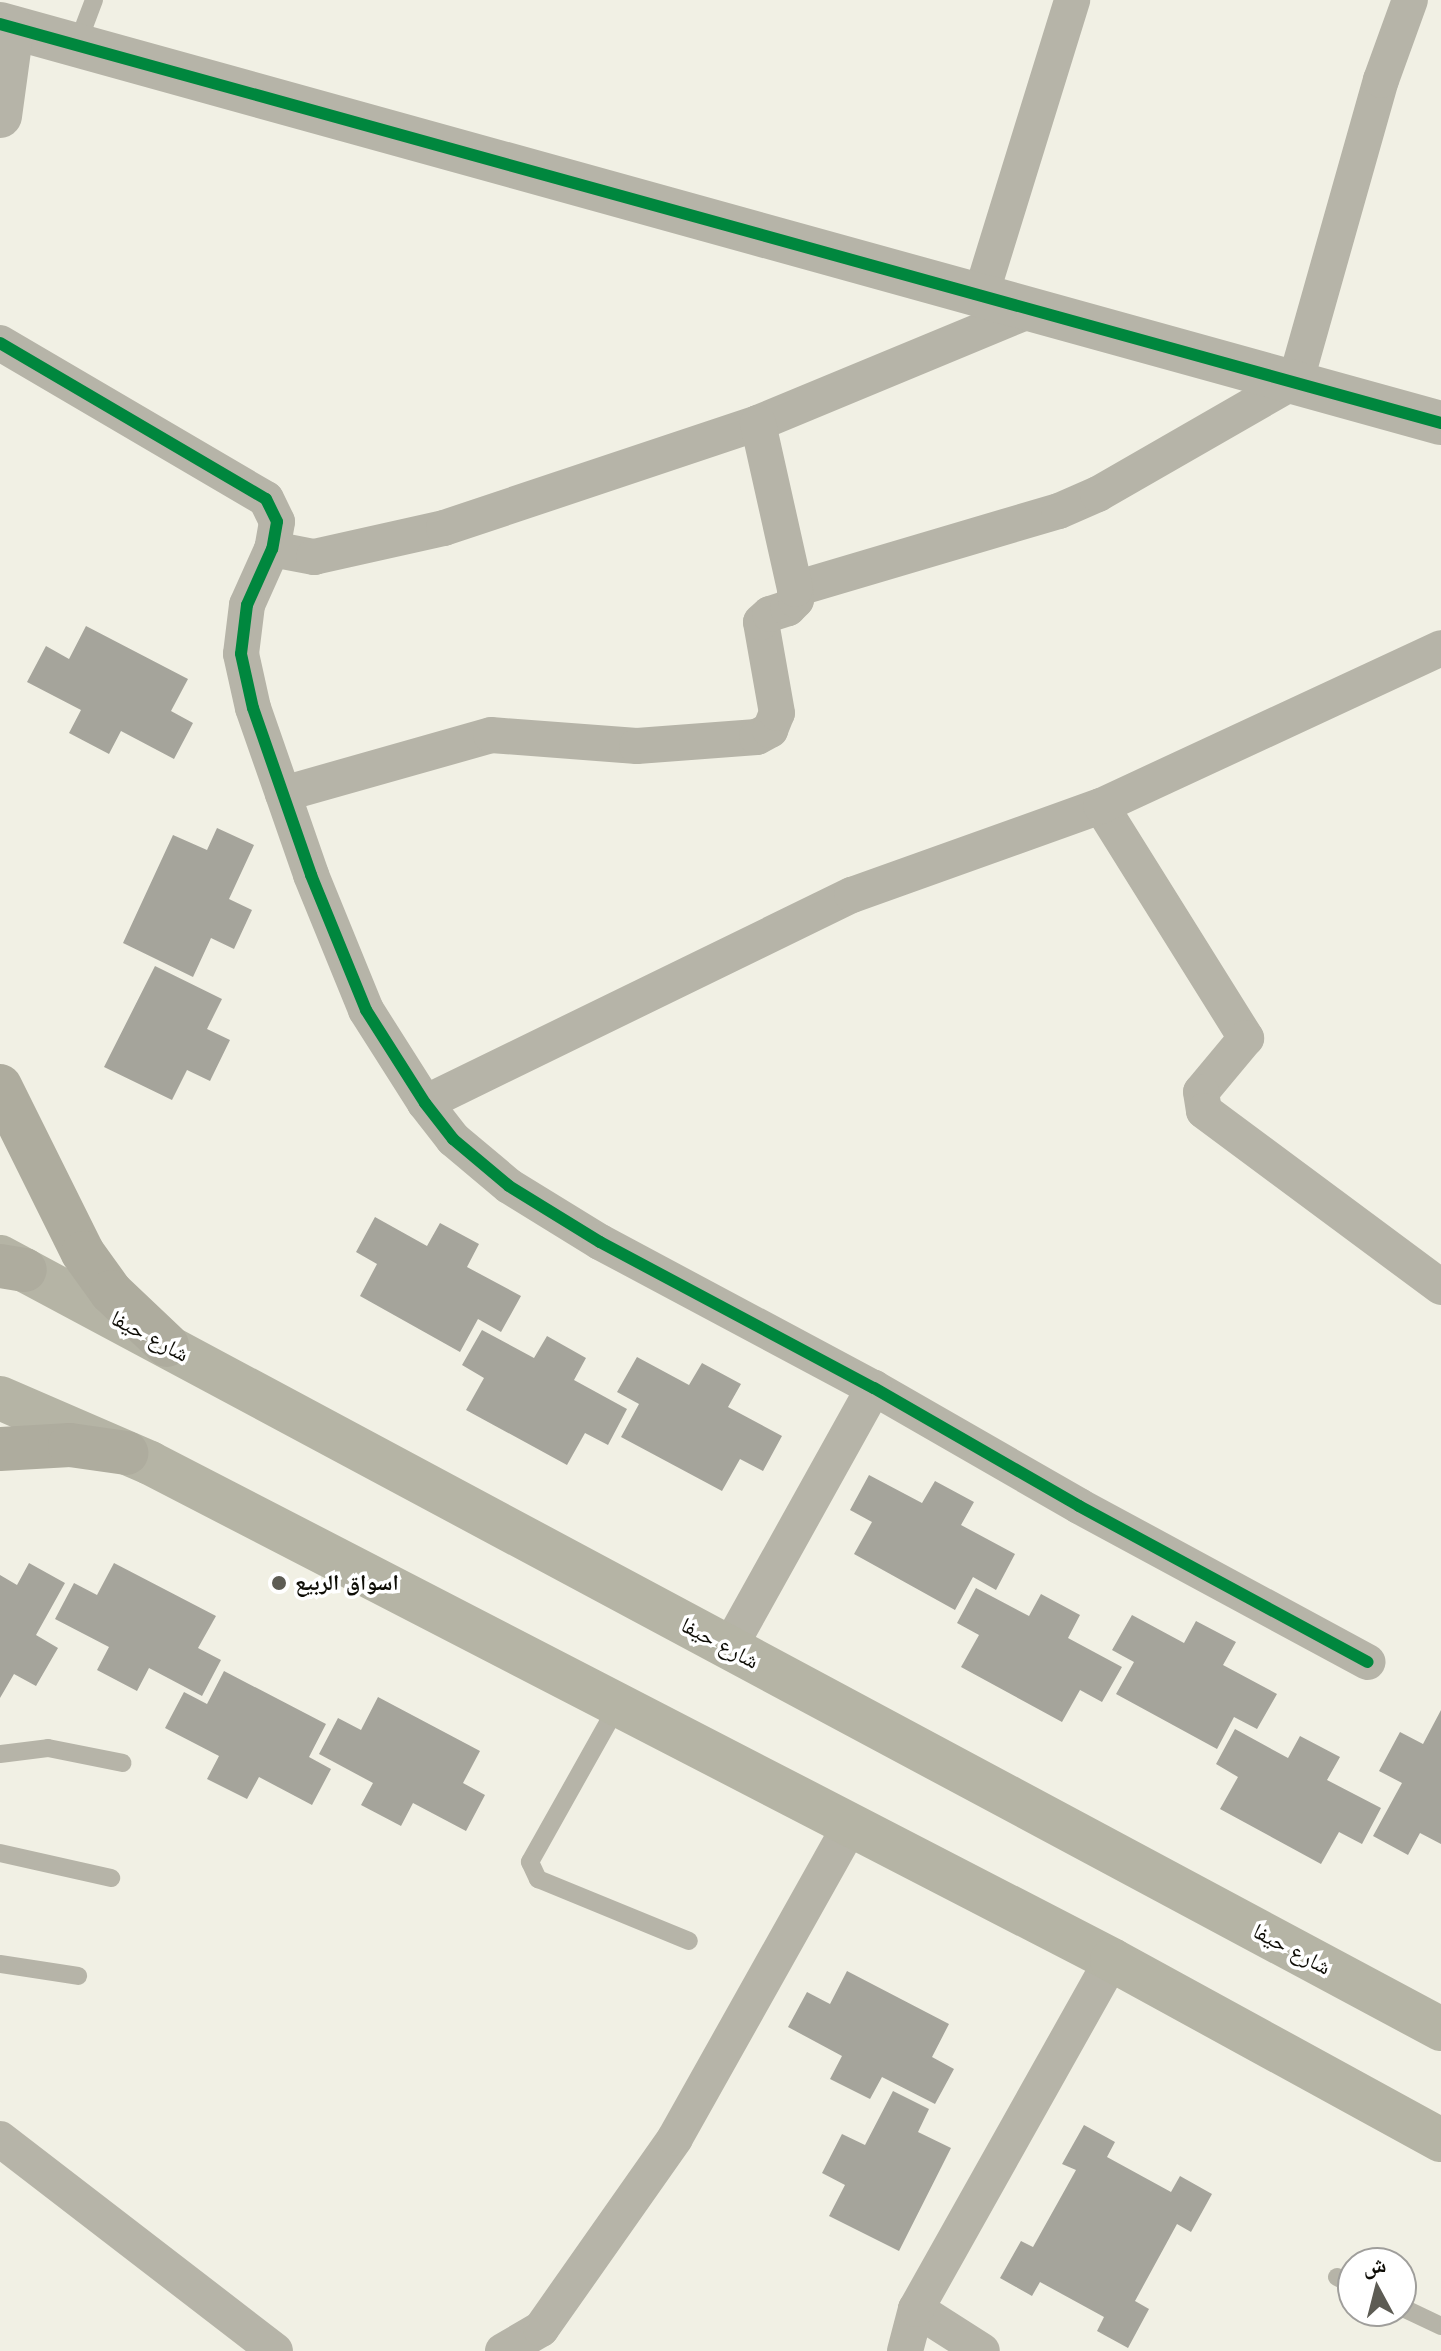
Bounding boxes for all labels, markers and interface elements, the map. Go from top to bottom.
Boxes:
street label: شارع حيفا [107,1305,193,1367]
place label: اسواق الربيع [295,1570,399,1596]
marker: اسواق الربيع [270,1574,288,1592]
street label: شارع حيفا [677,1612,763,1674]
street label: شارع حيفا [1249,1918,1335,1980]
north arrow [1337,2247,1417,2327]
text: ش [1361,2248,1388,2282]

